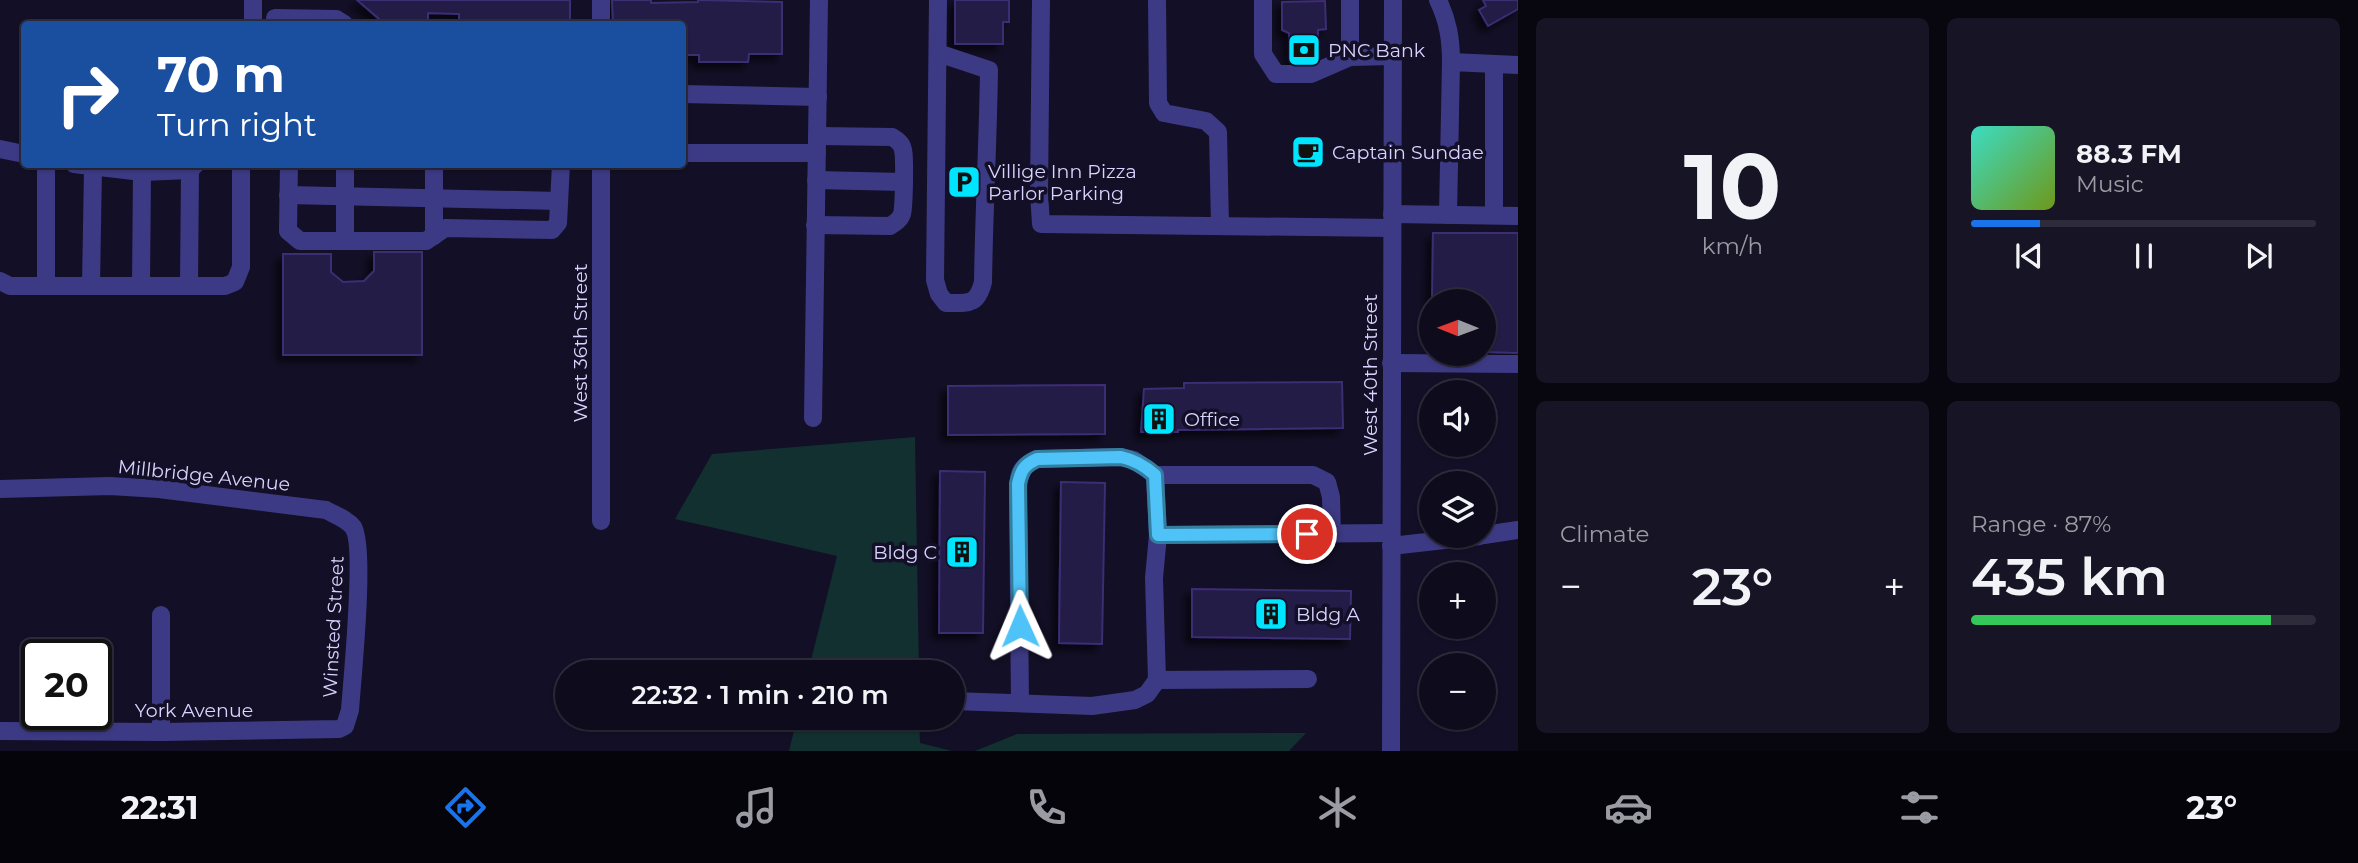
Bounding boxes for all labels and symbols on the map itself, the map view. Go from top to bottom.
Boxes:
bank icon: PNC Bank [1285,31,1323,69]
place label: PNC Bank [1328,39,1426,62]
cafe icon: Captain Sundae [1289,133,1327,171]
place label: Captain Sundae [1332,141,1484,164]
place label: Villige Inn Pizza Parlor Parking [988,160,1137,205]
parking icon: Villige Inn Pizza Parlor Parking [945,163,983,201]
street label: West 36th Street [569,263,592,422]
north arrow [1419,289,1496,366]
street label: West 40th Street [1359,294,1382,456]
building icon: Office [1140,400,1178,438]
place label: Office [1184,408,1240,431]
street label: Millbridge Avenue [117,455,291,496]
pin [1277,504,1337,564]
building icon: Bldg C [943,533,981,571]
place label: Bldg C [873,541,937,564]
street label: Winsted Street [318,555,349,699]
position arrow [983,589,1057,663]
building icon: Bldg A [1252,595,1290,633]
place label: Bldg A [1296,603,1360,626]
speed limit sign: 20 [21,639,112,730]
street label: York Avenue [135,699,253,722]

